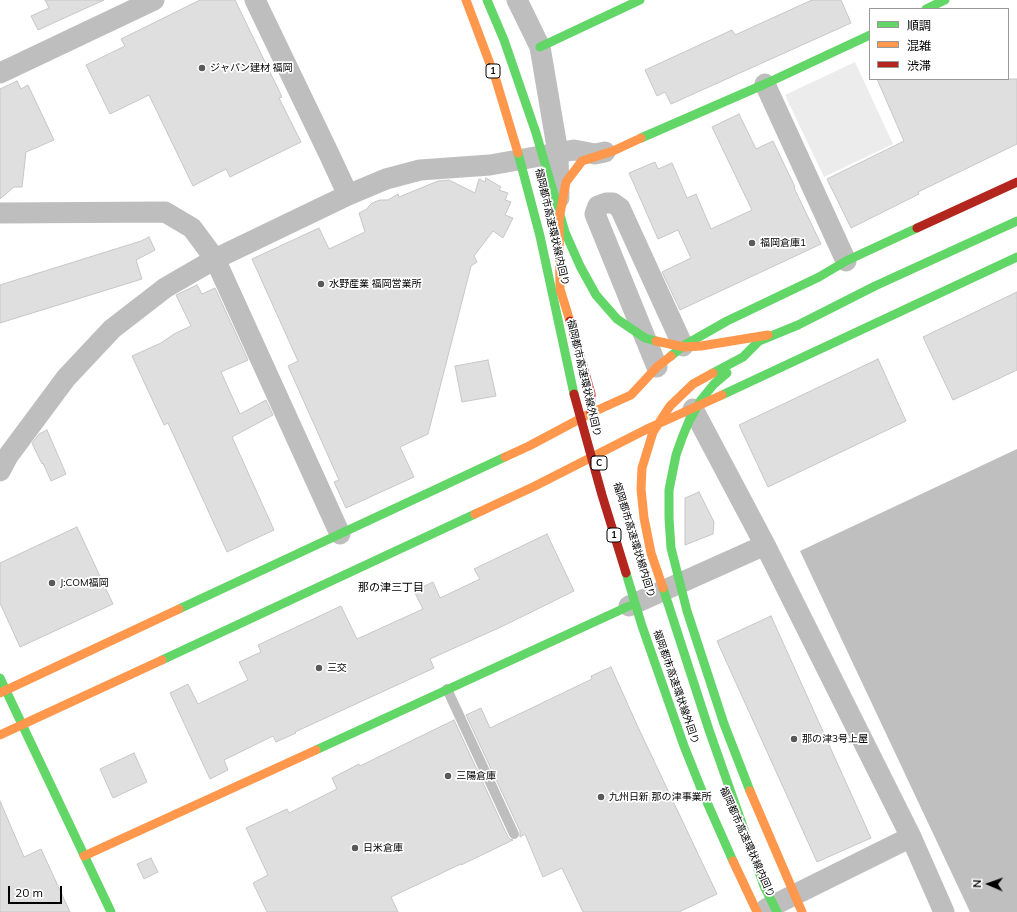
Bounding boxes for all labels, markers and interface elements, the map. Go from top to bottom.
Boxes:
legend [869,8,1009,80]
text: 順調 [907,18,931,33]
text: 混雑 [907,38,931,53]
text: 渋滞 [907,58,931,73]
place label: ジャパン建材 福岡 [210,62,293,74]
marker: ジャパン建材 福岡 [197,63,207,73]
road number: 1 [486,64,500,78]
street label: 福岡都市高速環状線内回り [533,167,571,287]
place label: 福岡倉庫1 [760,237,806,249]
marker: 福岡倉庫1 [747,238,757,248]
place label: 水野産業 福岡営業所 [329,278,422,290]
marker: 水野産業 福岡営業所 [316,279,326,289]
street label: 福岡都市高速環状線外回り [565,318,603,438]
road number: C [591,456,607,470]
street label: 福岡都市高速環状線内回り [611,481,657,599]
road number: 1 [607,528,621,542]
place label: J:COM福岡 [60,577,108,589]
marker: J:COM福岡 [47,578,57,588]
district label: 那の津三丁目 [358,581,424,595]
street label: 福岡都市高速環状線外回り [651,628,701,746]
place label: 三交 [327,662,347,674]
marker: 三交 [314,663,324,673]
place label: 那の津3号上屋 [802,733,868,745]
marker: 那の津3号上屋 [789,734,799,744]
place label: 三陽倉庫 [456,770,496,782]
marker: 三陽倉庫 [443,771,453,781]
street label: 福岡都市高速環状線内回り [717,785,777,899]
place label: 九州日新 那の津事業所 [609,791,712,803]
marker: 九州日新 那の津事業所 [596,792,606,802]
place label: 日米倉庫 [363,842,403,854]
marker: 日米倉庫 [350,843,360,853]
north arrow [969,864,1009,904]
scale bar [10,878,64,904]
text: N [970,879,984,888]
text: 20 m [15,885,43,900]

